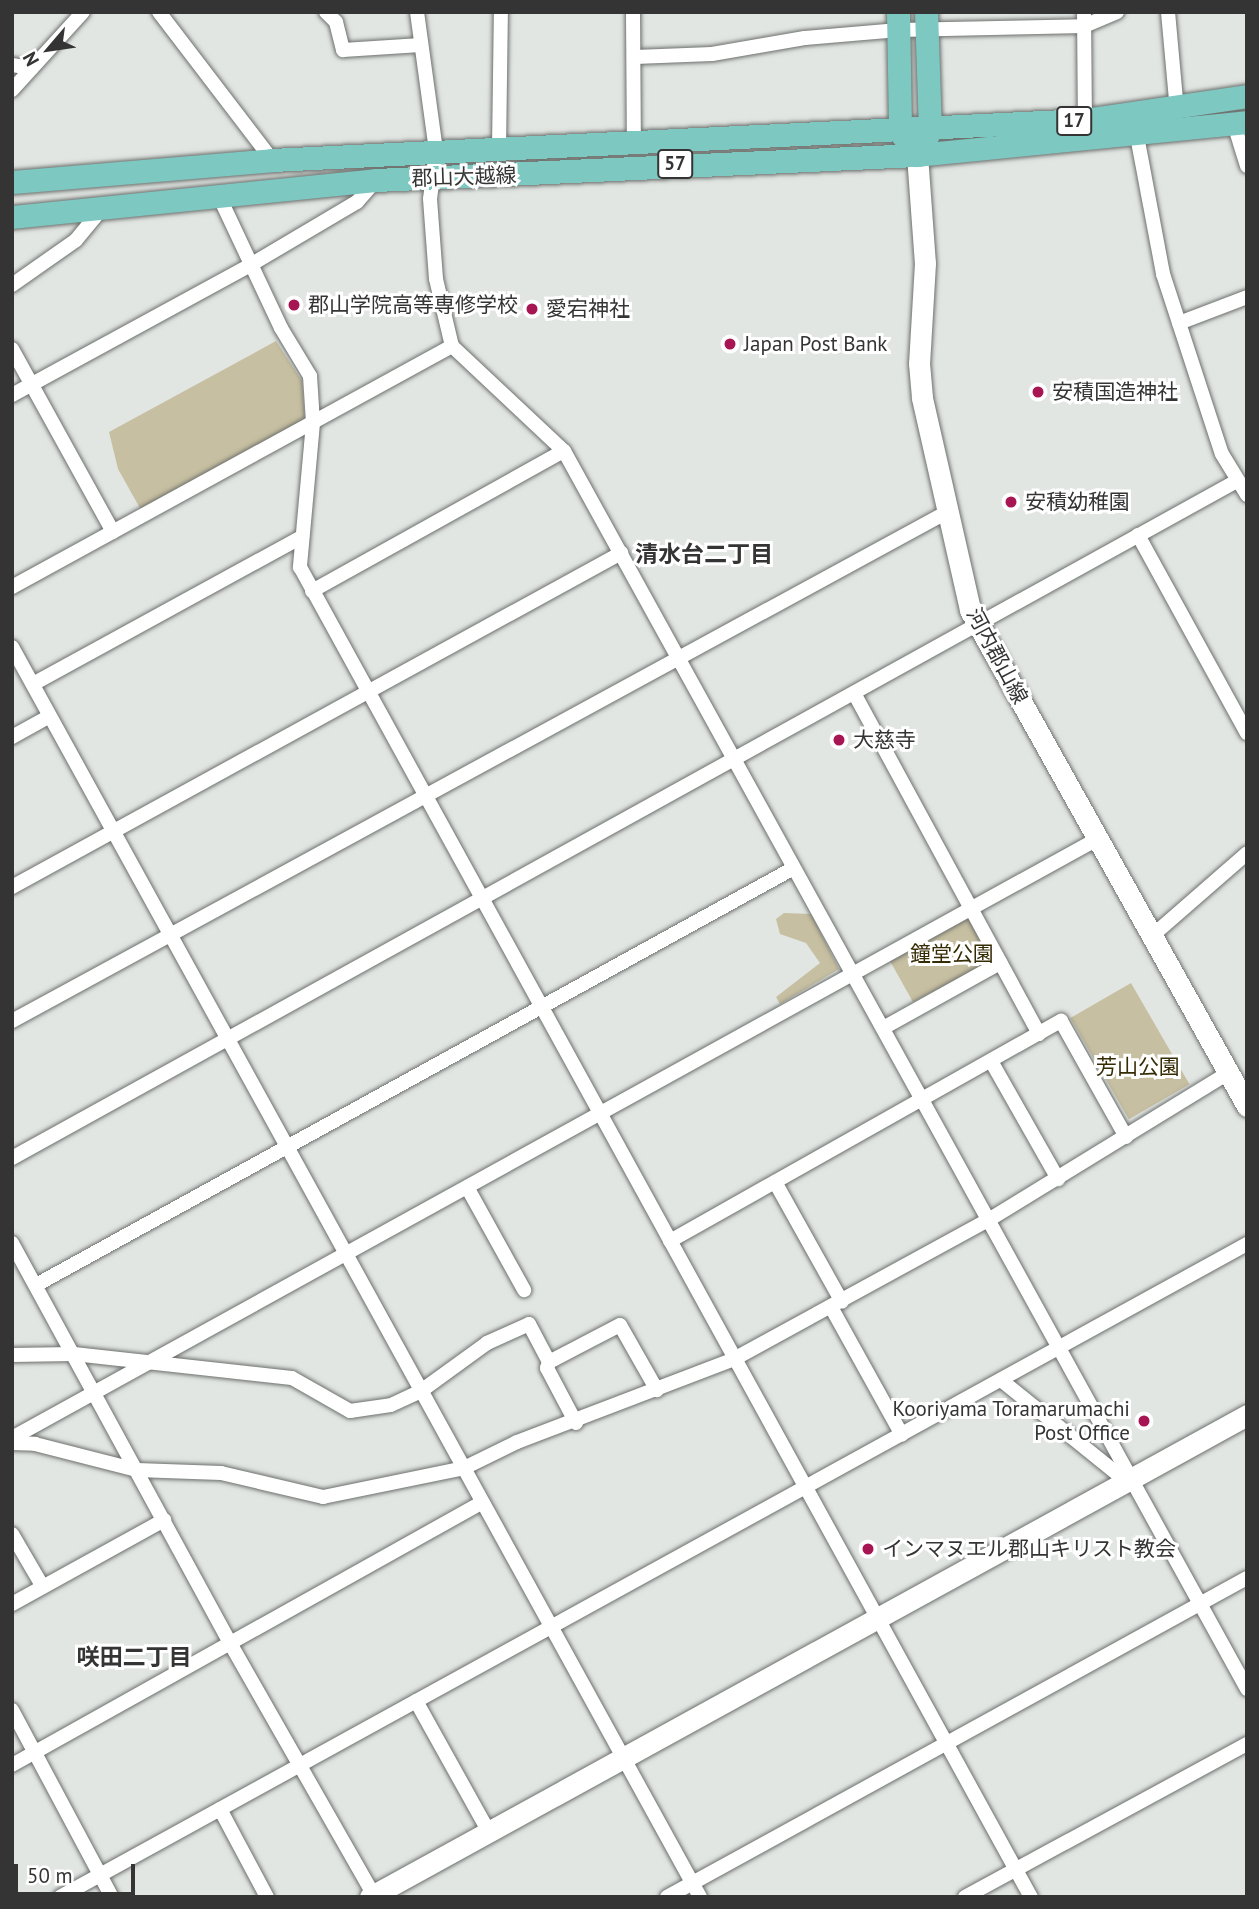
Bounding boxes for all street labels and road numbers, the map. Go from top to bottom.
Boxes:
road number: 17 [1055,105,1093,136]
road number: 57 [656,148,694,180]
street label: 郡山大越線 [411,163,517,191]
street label: 河内郡山線 [961,604,1033,708]

